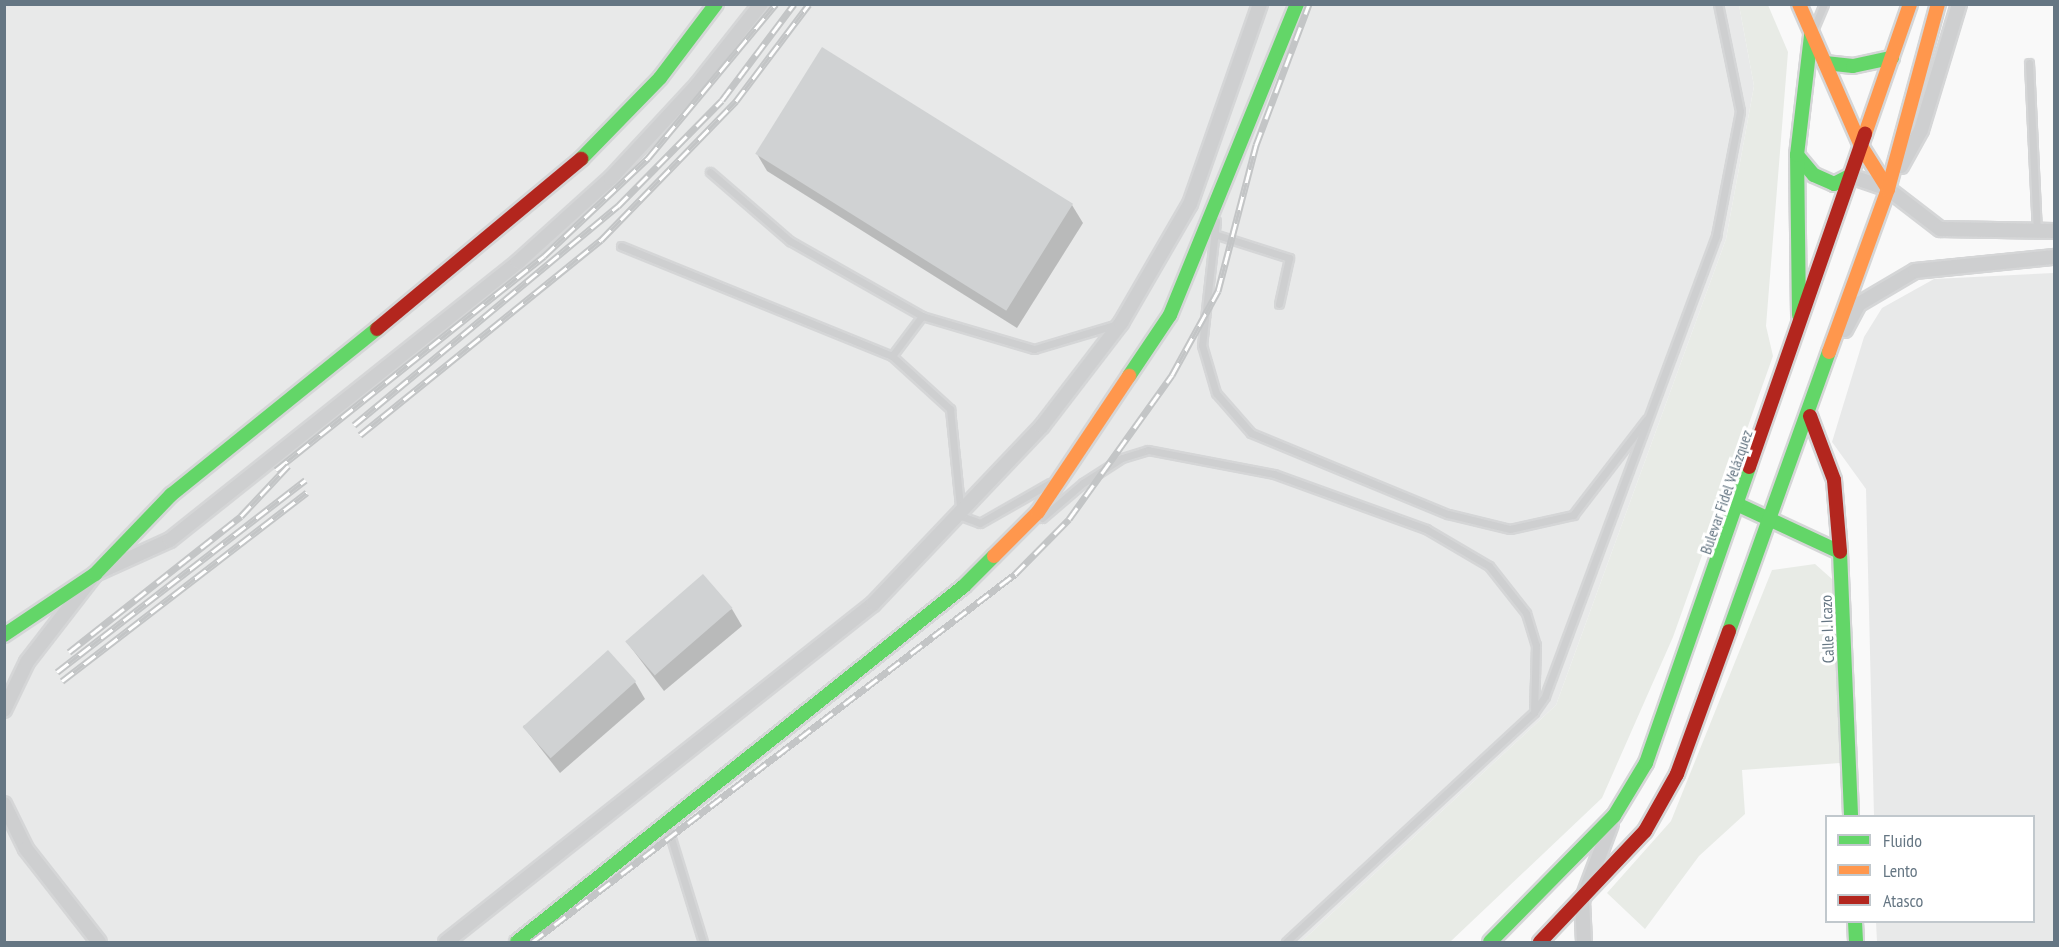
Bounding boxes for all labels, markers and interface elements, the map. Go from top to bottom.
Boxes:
street label: Bulevar Fidel Velázquez [1696,427,1756,557]
street label: Calle I. Icazo [1816,594,1838,664]
legend [1825,815,2035,923]
text: Fluido [1883,829,1922,852]
text: Lento [1883,859,1918,882]
text: Atasco [1883,889,1923,912]

